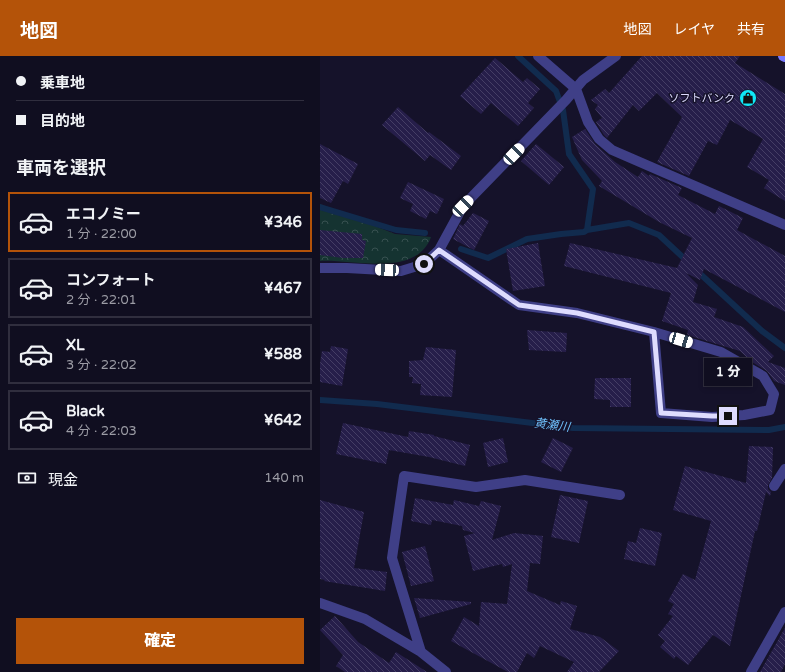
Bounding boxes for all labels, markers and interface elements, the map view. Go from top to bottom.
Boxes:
text: 地図 [20,20,58,42]
text: 地図 [623,21,651,38]
text: レイヤ [673,21,715,38]
text: 共有 [737,21,765,38]
text: 乗車地 [40,74,85,92]
shop icon: ソフトバンク [738,88,758,108]
place label: ソフトバンク [668,92,735,105]
text: 目的地 [40,112,85,130]
car [501,141,527,167]
text: 車両を選択 [16,157,106,179]
car [450,193,476,219]
icon: car [18,204,54,240]
text: エコノミー [66,205,141,223]
text: ¥346 [264,213,302,231]
text: 1 分 · 22:00 [66,226,137,242]
route start [415,255,433,273]
car [375,263,399,277]
icon: car [18,270,54,306]
text: コンフォート [66,271,156,289]
text: ¥467 [264,279,302,297]
text: 2 分 · 22:01 [66,292,137,308]
car [668,331,694,349]
icon: car [18,336,54,372]
text: XL [66,336,85,354]
text: ¥588 [264,345,302,363]
text: 3 分 · 22:02 [66,357,137,373]
callout: 1 分 [704,358,752,386]
text: 1 分 [716,364,740,380]
icon: car [18,402,54,438]
text: Black [66,402,105,420]
route end [719,407,737,425]
text: ¥642 [264,411,302,429]
water label: 黄瀬川 [533,416,573,434]
text: 4 分 · 22:03 [66,423,137,439]
icon: cash [16,467,38,489]
text: 140 m [264,470,304,486]
text: 現金 [48,471,78,489]
button: 確定 [16,618,304,664]

